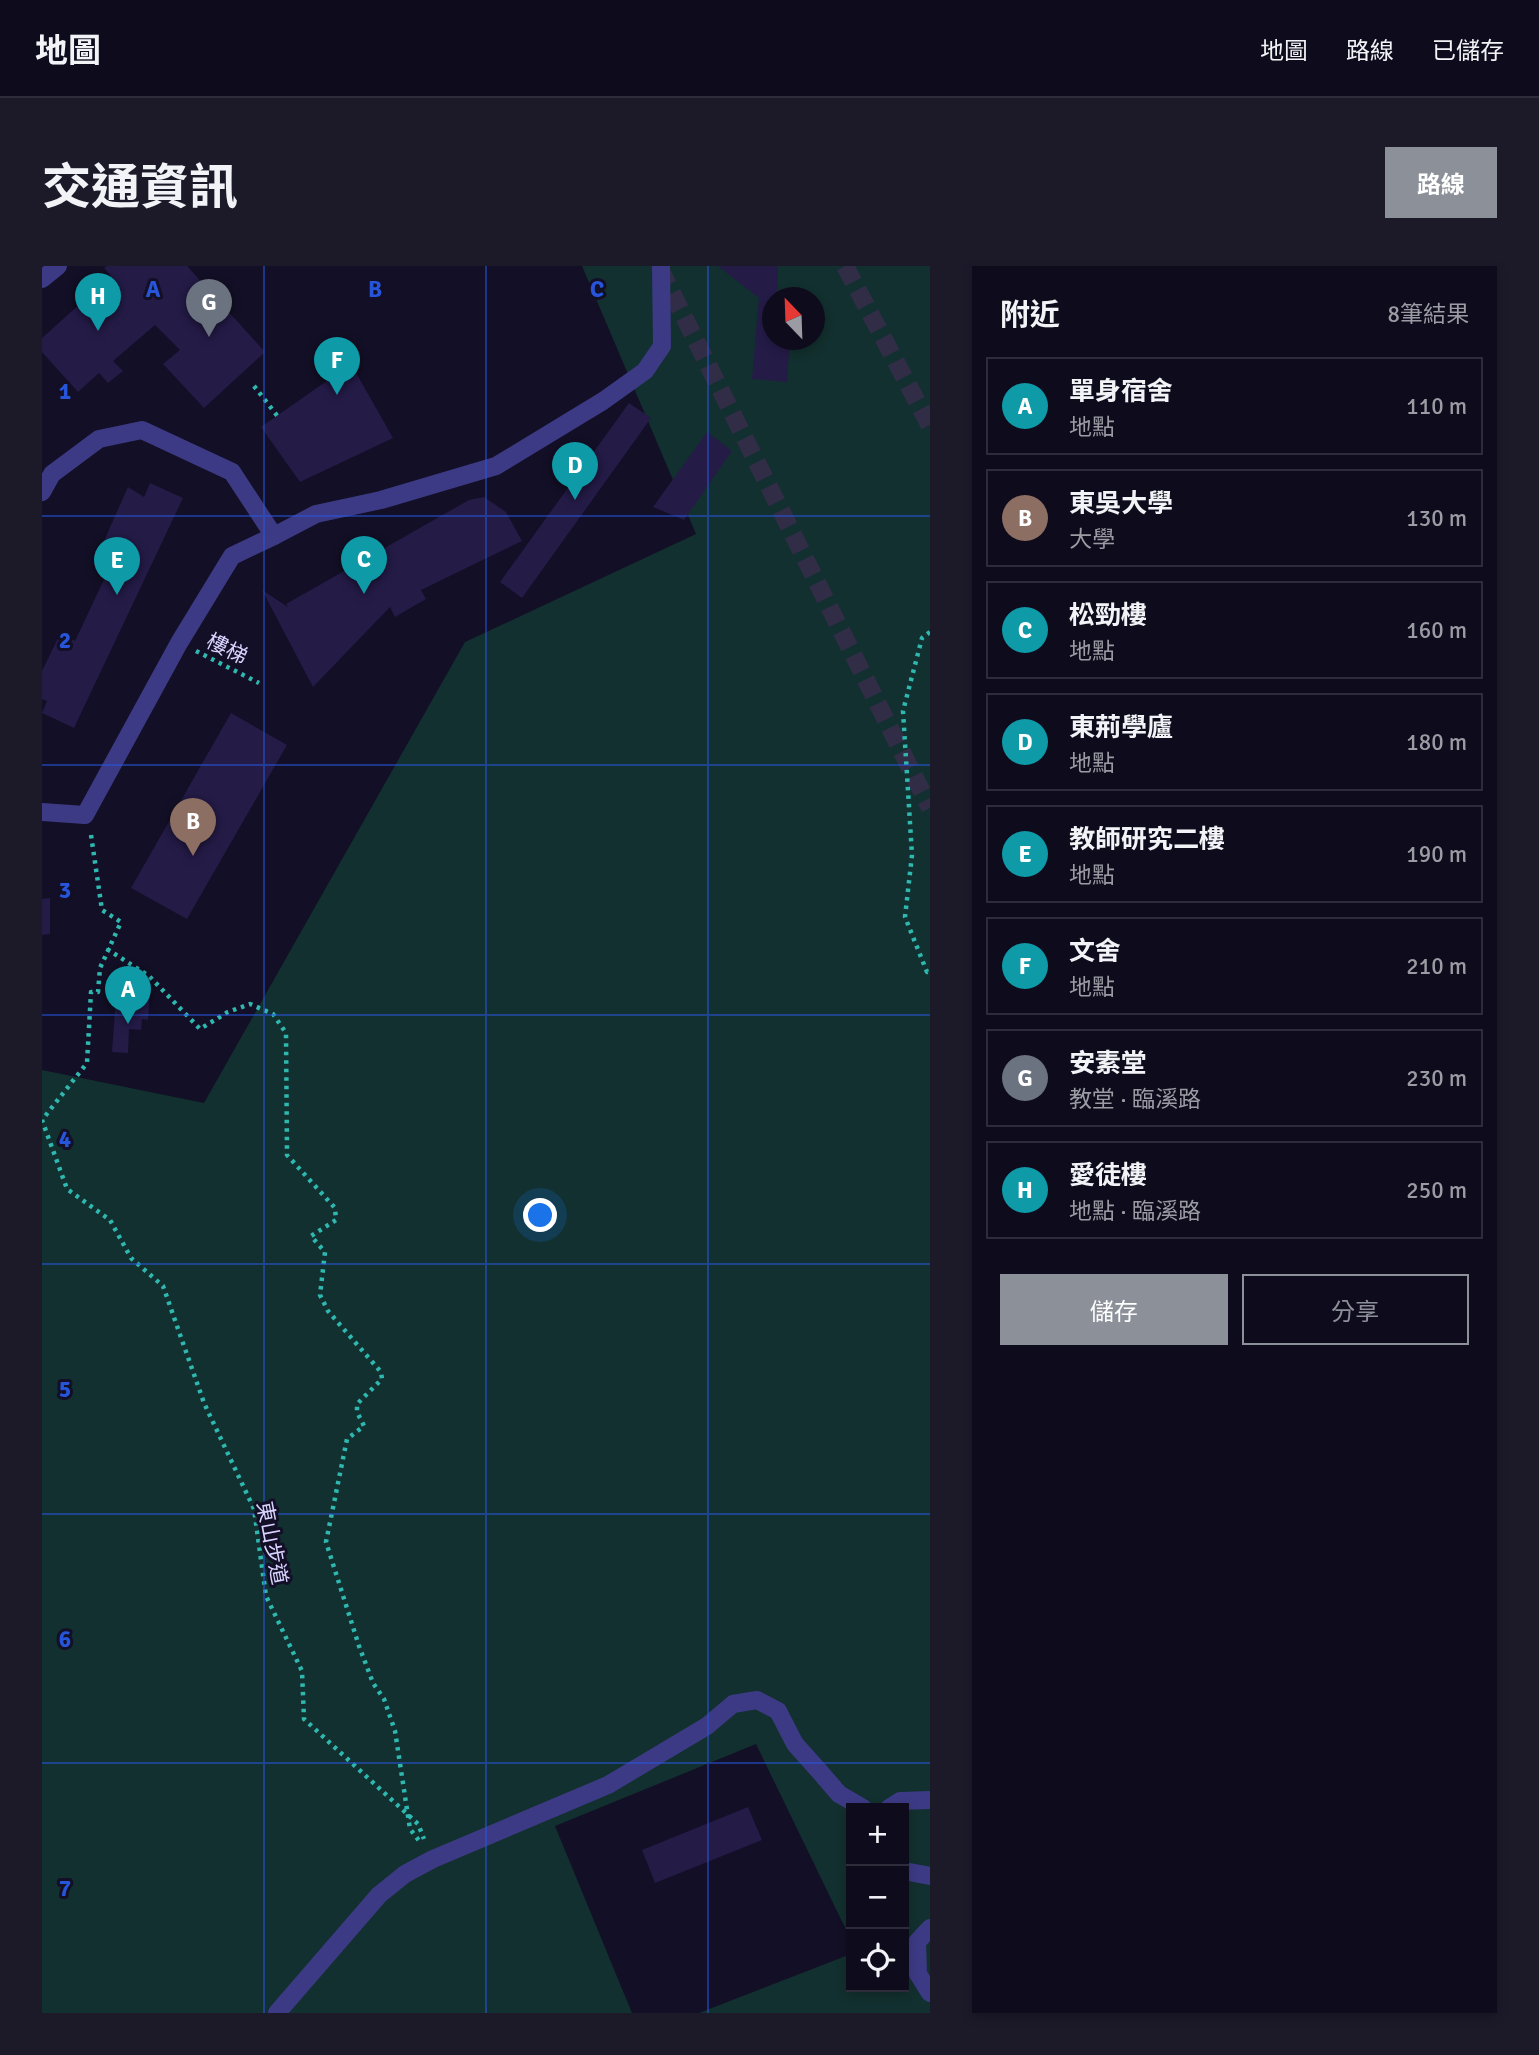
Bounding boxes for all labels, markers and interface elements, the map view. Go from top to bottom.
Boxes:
text: 地圖 [35,31,101,72]
text: 地圖 [1260,36,1308,66]
text: 路線 [1346,36,1394,66]
text: 已儲存 [1432,36,1504,66]
button: 路線 [1385,147,1497,218]
text: 交通資訊 [42,158,238,218]
pin: H [75,273,121,331]
text: A [146,275,161,304]
text: B [368,275,382,304]
text: C [590,275,604,304]
pin: G [186,279,232,337]
north arrow [762,287,825,350]
text: 附近 [1000,297,1060,334]
text: 8筆結果 [1388,300,1469,329]
pin: F [314,337,360,395]
text: 單身宿舍 [1069,376,1173,408]
text: 1 [59,377,71,406]
text: A [1018,392,1032,421]
text: 110 m [1406,392,1467,421]
text: 地點 [1069,413,1115,442]
pin: D [552,442,598,500]
text: 東吳大學 [1069,488,1173,520]
text: B [1018,504,1032,533]
text: 130 m [1406,504,1467,533]
text: 大學 [1069,525,1115,554]
pin: C [341,536,387,594]
pin: E [94,537,140,595]
text: 松勁樓 [1069,600,1147,632]
text: C [1018,616,1032,645]
text: 160 m [1406,616,1467,645]
text: 2 [59,626,71,655]
street label: 樓梯 [202,628,252,670]
text: 地點 [1069,637,1115,666]
text: 東荊學廬 [1069,712,1173,744]
text: D [1017,728,1033,757]
text: 180 m [1406,728,1467,757]
text: 地點 [1069,749,1115,778]
pin: B [170,798,216,856]
text: 教師研究二樓 [1069,824,1225,856]
text: E [1018,840,1032,869]
text: 190 m [1406,840,1467,869]
text: 地點 [1069,861,1115,890]
text: 3 [59,876,71,905]
text: 文舍 [1069,936,1121,968]
text: F [1019,952,1031,981]
text: 210 m [1406,952,1467,981]
pin: A [105,966,151,1024]
text: 地點 [1069,973,1115,1002]
text: 安素堂 [1069,1048,1147,1080]
text: G [1017,1064,1033,1093]
text: 230 m [1406,1064,1467,1093]
text: 教堂 · 臨溪路 [1069,1085,1201,1114]
text: 4 [59,1125,71,1154]
text: 愛徒樓 [1069,1160,1147,1192]
text: H [1017,1176,1033,1205]
text: 250 m [1406,1176,1467,1205]
text: 地點 · 臨溪路 [1069,1197,1201,1226]
your location [523,1198,557,1232]
button: 儲存 [1000,1274,1228,1345]
button: 分享 [1242,1274,1469,1345]
text: 5 [59,1375,71,1404]
street label: 東山步道 [251,1499,293,1587]
text: 6 [59,1625,71,1654]
map controls [846,1803,909,1992]
button: + [846,1803,909,1866]
button: − [846,1866,909,1929]
text: 7 [59,1874,71,1903]
button: locate [846,1929,909,1992]

